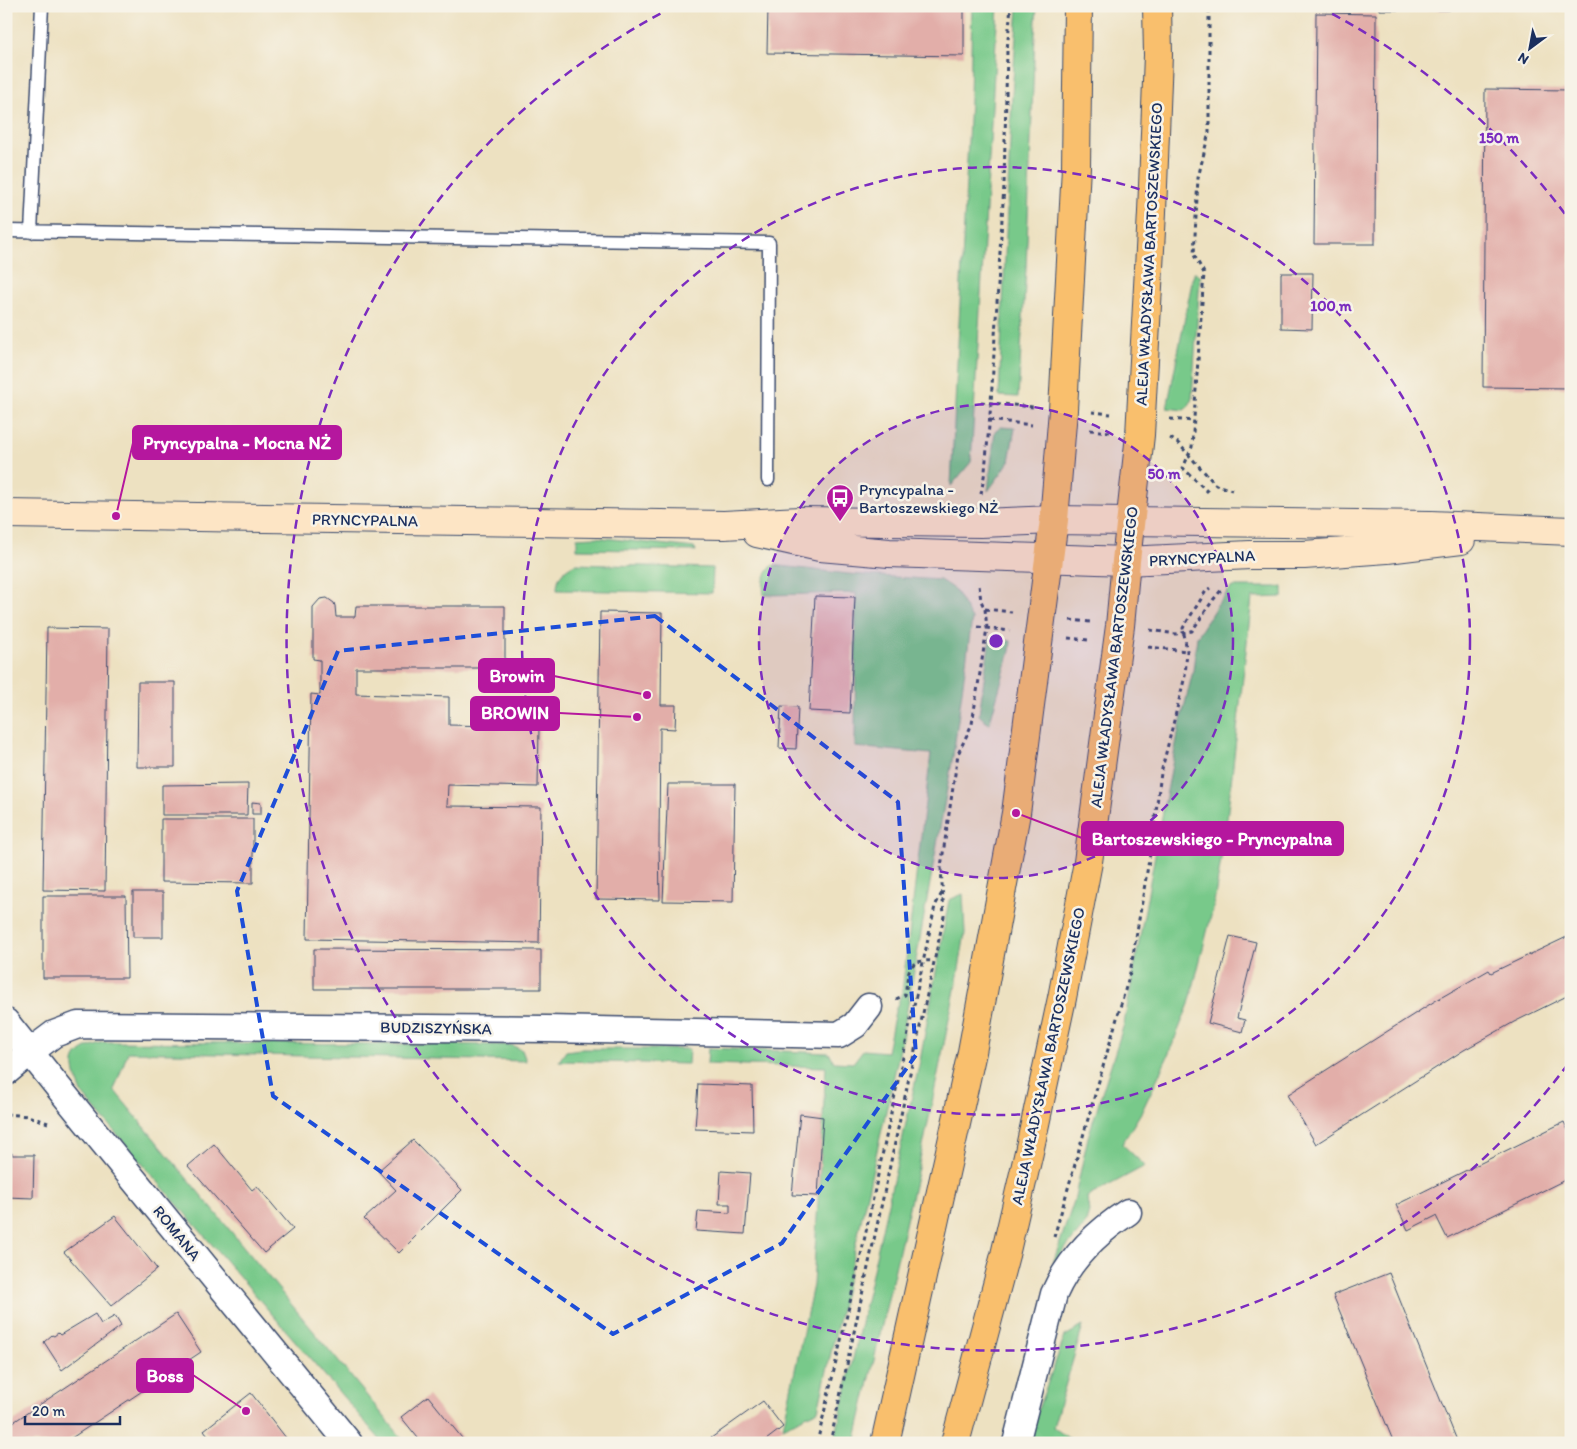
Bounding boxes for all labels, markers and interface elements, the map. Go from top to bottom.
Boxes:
north arrow [1504,22,1554,72]
text: N [1515,49,1532,68]
street label: ALEJA WŁADYSŁAWA BARTOSZEWSKIEGO [1132,102,1166,406]
text: 150 m [1479,129,1519,147]
text: 100 m [1310,297,1352,315]
callout: Pryncypalna - Mocna NŻ [133,426,341,459]
text: Pryncypalna - Mocna NŻ [143,432,332,454]
text: 50 m [1147,465,1181,483]
place label: Pryncypalna - Bartoszewskiego NŻ [859,480,998,517]
bus stop icon: Pryncypalna - Bartoszewskiego NŻ [825,483,855,522]
street label: ALEJA WŁADYSŁAWA BARTOSZEWSKIEGO [1086,505,1142,809]
street label: PRYNCYPALNA [312,510,418,530]
street label: PRYNCYPALNA [1148,546,1256,570]
centre of rings [987,632,1005,650]
callout: Browin [479,659,554,692]
text: Browin [489,665,545,687]
callout: BROWIN [471,697,559,730]
text: BROWIN [481,702,549,724]
callout: Bartoszewskiego - Pryncypalna [1082,822,1343,855]
text: Bartoszewskiego - Pryncypalna [1092,828,1332,850]
street label: ALEJA WŁADYSŁAWA BARTOSZEWSKIEGO [1007,906,1089,1206]
street label: BUDZISZYŃSKA [380,1018,492,1038]
street label: ROMANA [149,1202,205,1264]
callout: Boss [137,1359,193,1392]
text: Boss [147,1365,183,1387]
scale bar [25,1394,120,1426]
text: 20 m [32,1402,66,1420]

